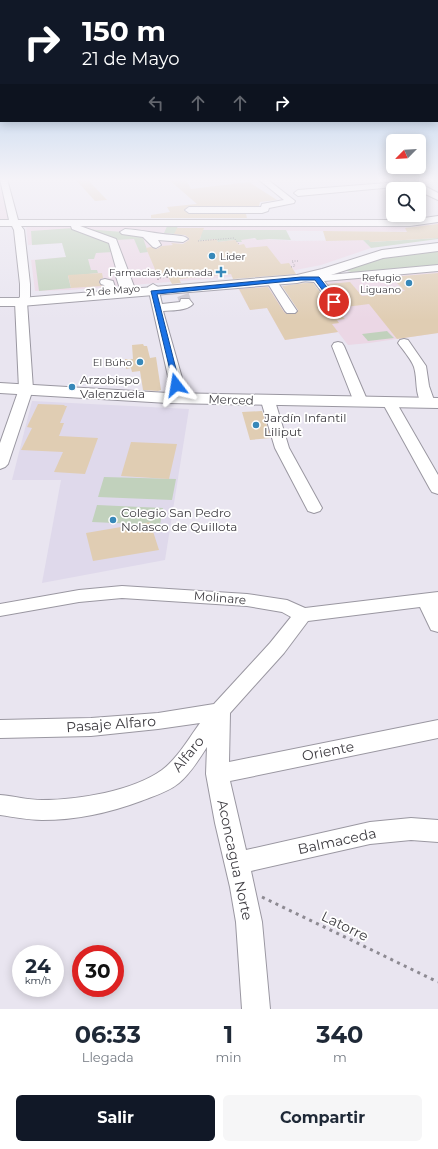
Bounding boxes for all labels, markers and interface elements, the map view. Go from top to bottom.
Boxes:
text: 150 m [82,14,166,48]
icon: right [16,16,68,68]
text: 21 de Mayo [82,48,179,70]
icon: left [145,92,167,114]
icon: ahead [187,92,209,114]
icon: ahead [229,92,251,114]
icon: right [271,92,293,114]
north arrow [386,134,426,174]
map controls [386,134,426,222]
button: search [386,182,426,222]
place label: Lider [220,250,245,263]
marker: Lider [207,251,217,261]
place label: Farmacias Ahumada [109,266,213,279]
marker: Farmacias Ahumada [216,267,226,277]
place label: Refugio Liguano [360,271,401,296]
marker: Refugio Liguano [404,278,414,288]
street label: 21 de Mayo [86,282,141,299]
pin [317,285,351,319]
icon: arrive [323,291,345,313]
place label: El Búho [93,356,132,369]
marker: El Búho [135,357,145,367]
position arrow [155,364,197,406]
place label: Arzobispo Valenzuela [80,372,145,401]
marker: Arzobispo Valenzuela [67,382,77,392]
street label: Merced [208,391,254,408]
place label: Jardín Infantil Liliput [263,410,347,439]
marker: Jardín Infantil Liliput [251,420,261,430]
place label: Colegio San Pedro Nolasco de Quillota [121,505,237,534]
marker: Colegio San Pedro Nolasco de Quillota [108,515,118,525]
street label: Molinare [193,588,247,607]
street label: Pasaje Alfaro [65,712,157,736]
street label: Alfaro [168,732,208,776]
street label: Oriente [300,737,356,765]
street label: Aconcagua Norte [213,798,257,922]
street label: Balmaceda [296,824,378,858]
street label: Latorre [319,907,371,945]
speed limit sign: 30 [72,945,124,997]
text: 24 [25,954,51,978]
text: km/h [25,974,51,987]
text: 06:33 [75,1020,141,1049]
text: 1 [224,1020,233,1049]
text: 340 [316,1020,363,1049]
text: Llegada [82,1049,134,1065]
text: min [216,1049,242,1065]
text: m [333,1049,347,1065]
button: Salir [16,1095,215,1141]
button: Compartir [223,1095,422,1141]

